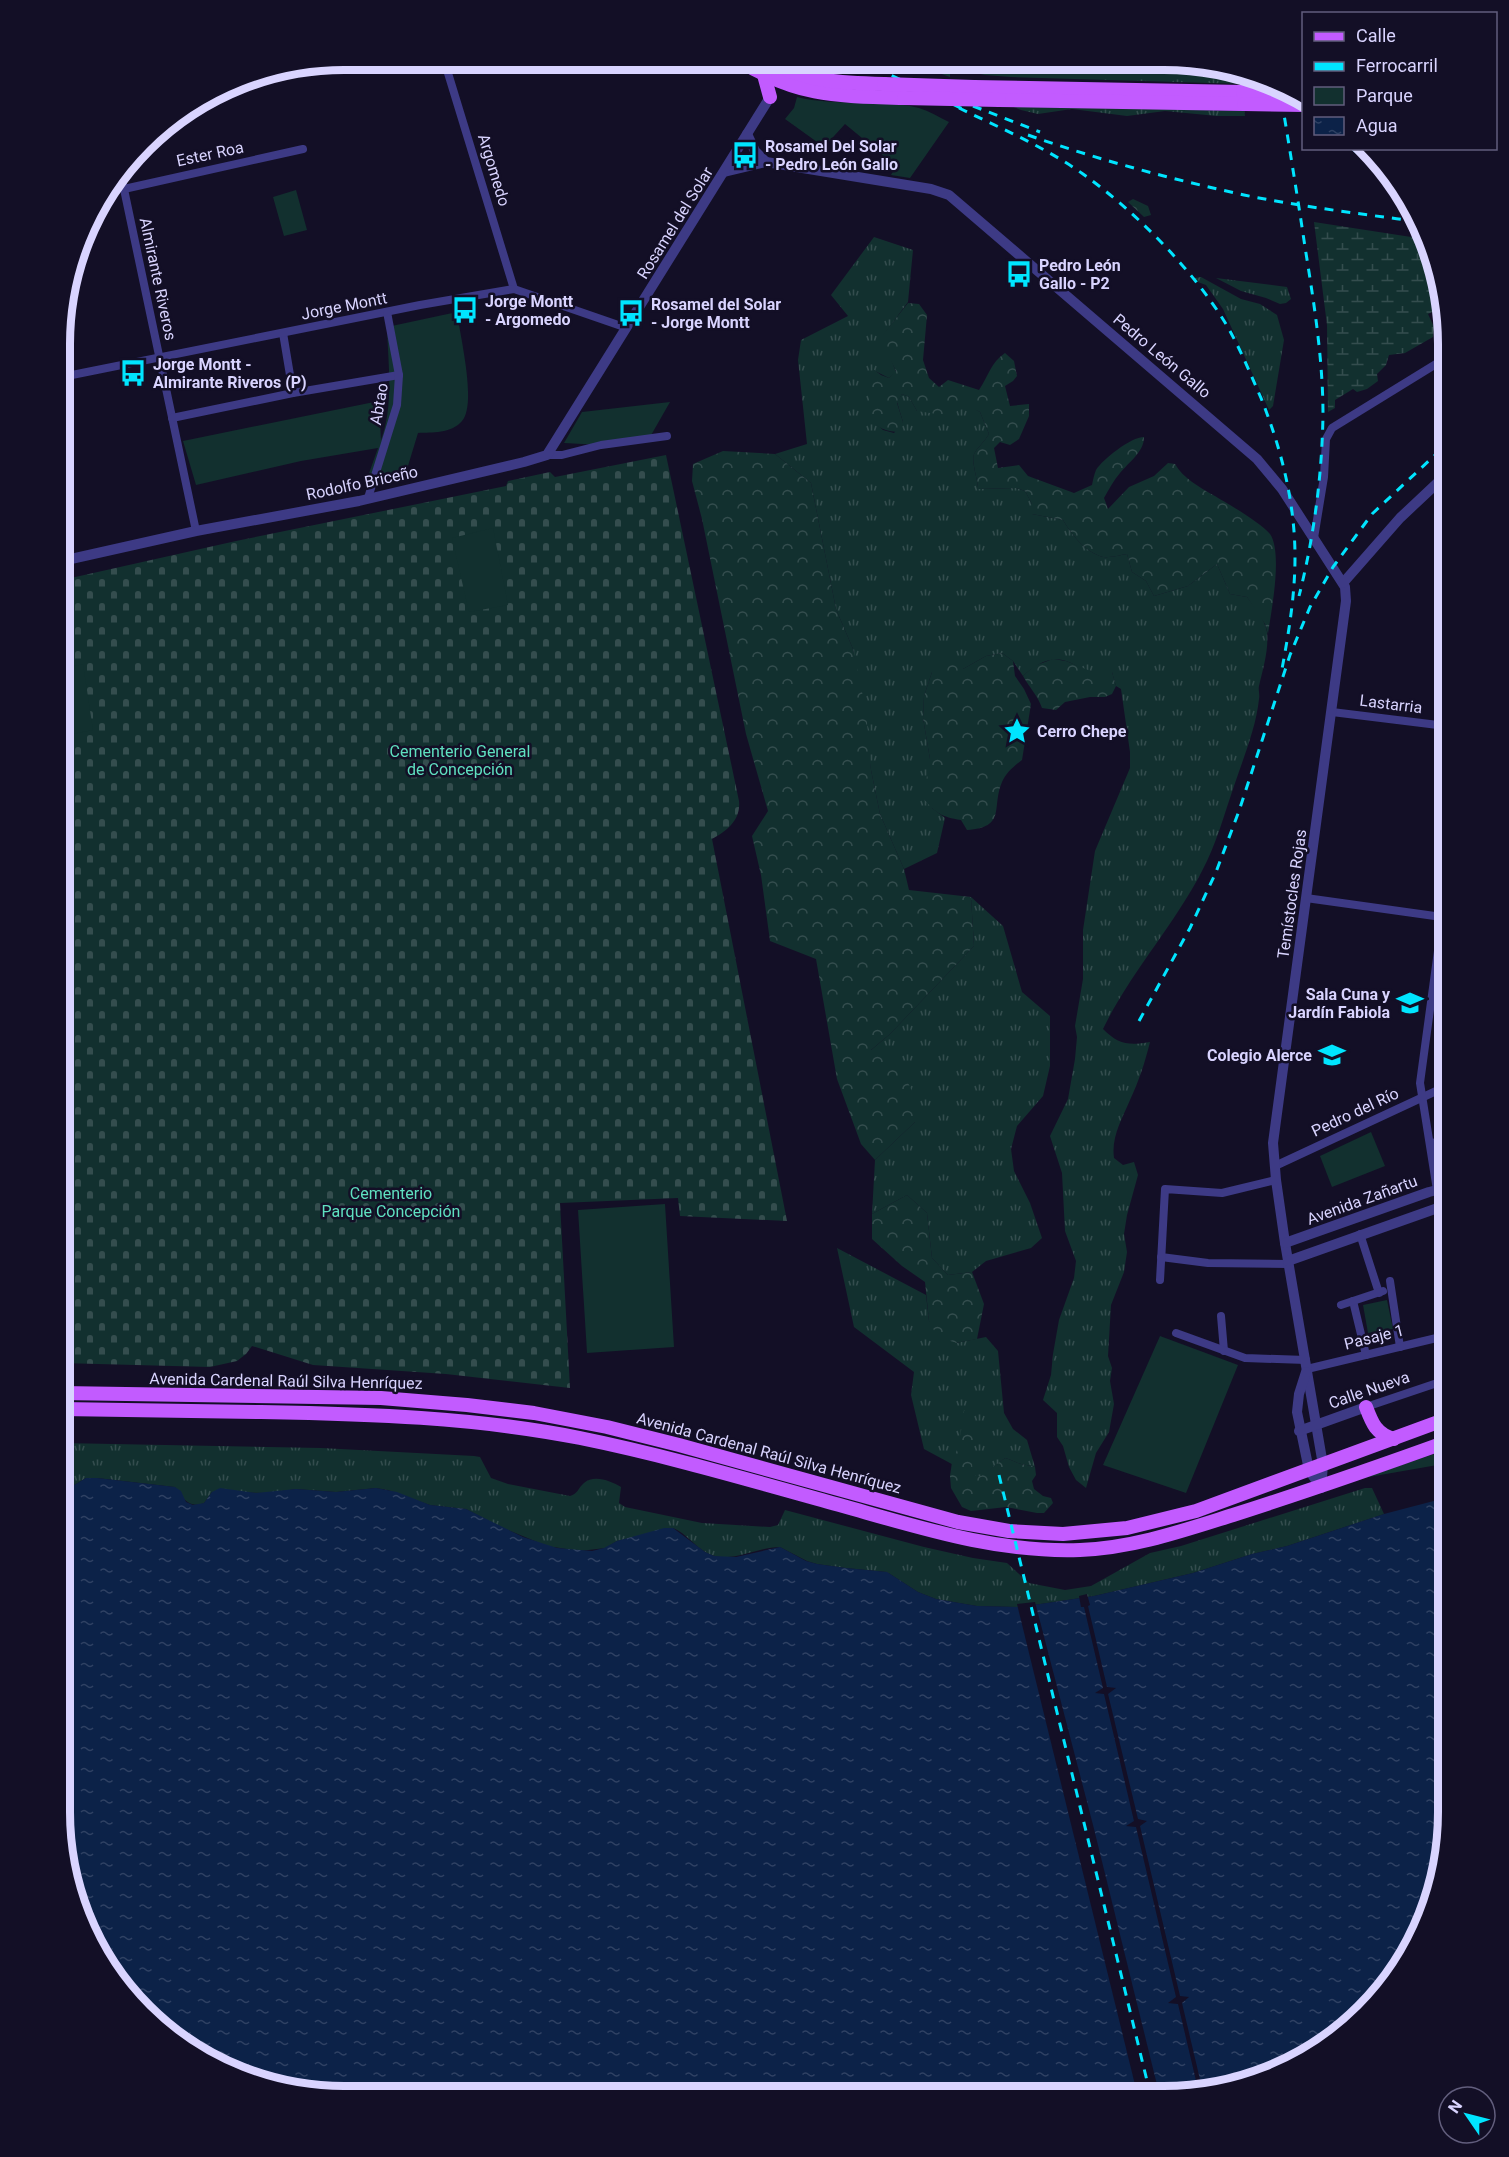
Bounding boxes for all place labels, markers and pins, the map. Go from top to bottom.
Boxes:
place label: Rosamel Del Solar - Pedro León Gallo [765,137,898,174]
bus stop icon: Rosamel Del Solar - Pedro León Gallo [730,140,760,170]
place label: Pedro León Gallo - P2 [1039,256,1121,293]
bus stop icon: Pedro León Gallo - P2 [1004,259,1034,289]
place label: Jorge Montt - Argomedo [485,292,574,329]
bus stop icon: Jorge Montt - Argomedo [450,295,480,325]
place label: Rosamel del Solar - Jorge Montt [651,295,781,332]
bus stop icon: Rosamel del Solar - Jorge Montt [616,298,646,328]
place label: Jorge Montt - Almirante Riveros (P) [153,355,307,392]
bus stop icon: Jorge Montt - Almirante Riveros (P) [118,358,148,388]
place icon: Cerro Chepe [1002,716,1032,746]
place label: Cerro Chepe [1037,722,1127,741]
place label: Sala Cuna y Jardín Fabiola [1288,985,1391,1022]
school or university icon: Sala Cuna y Jardín Fabiola [1395,988,1425,1018]
school or university icon: Colegio Alerce [1317,1040,1347,1070]
place label: Colegio Alerce [1207,1046,1312,1065]

